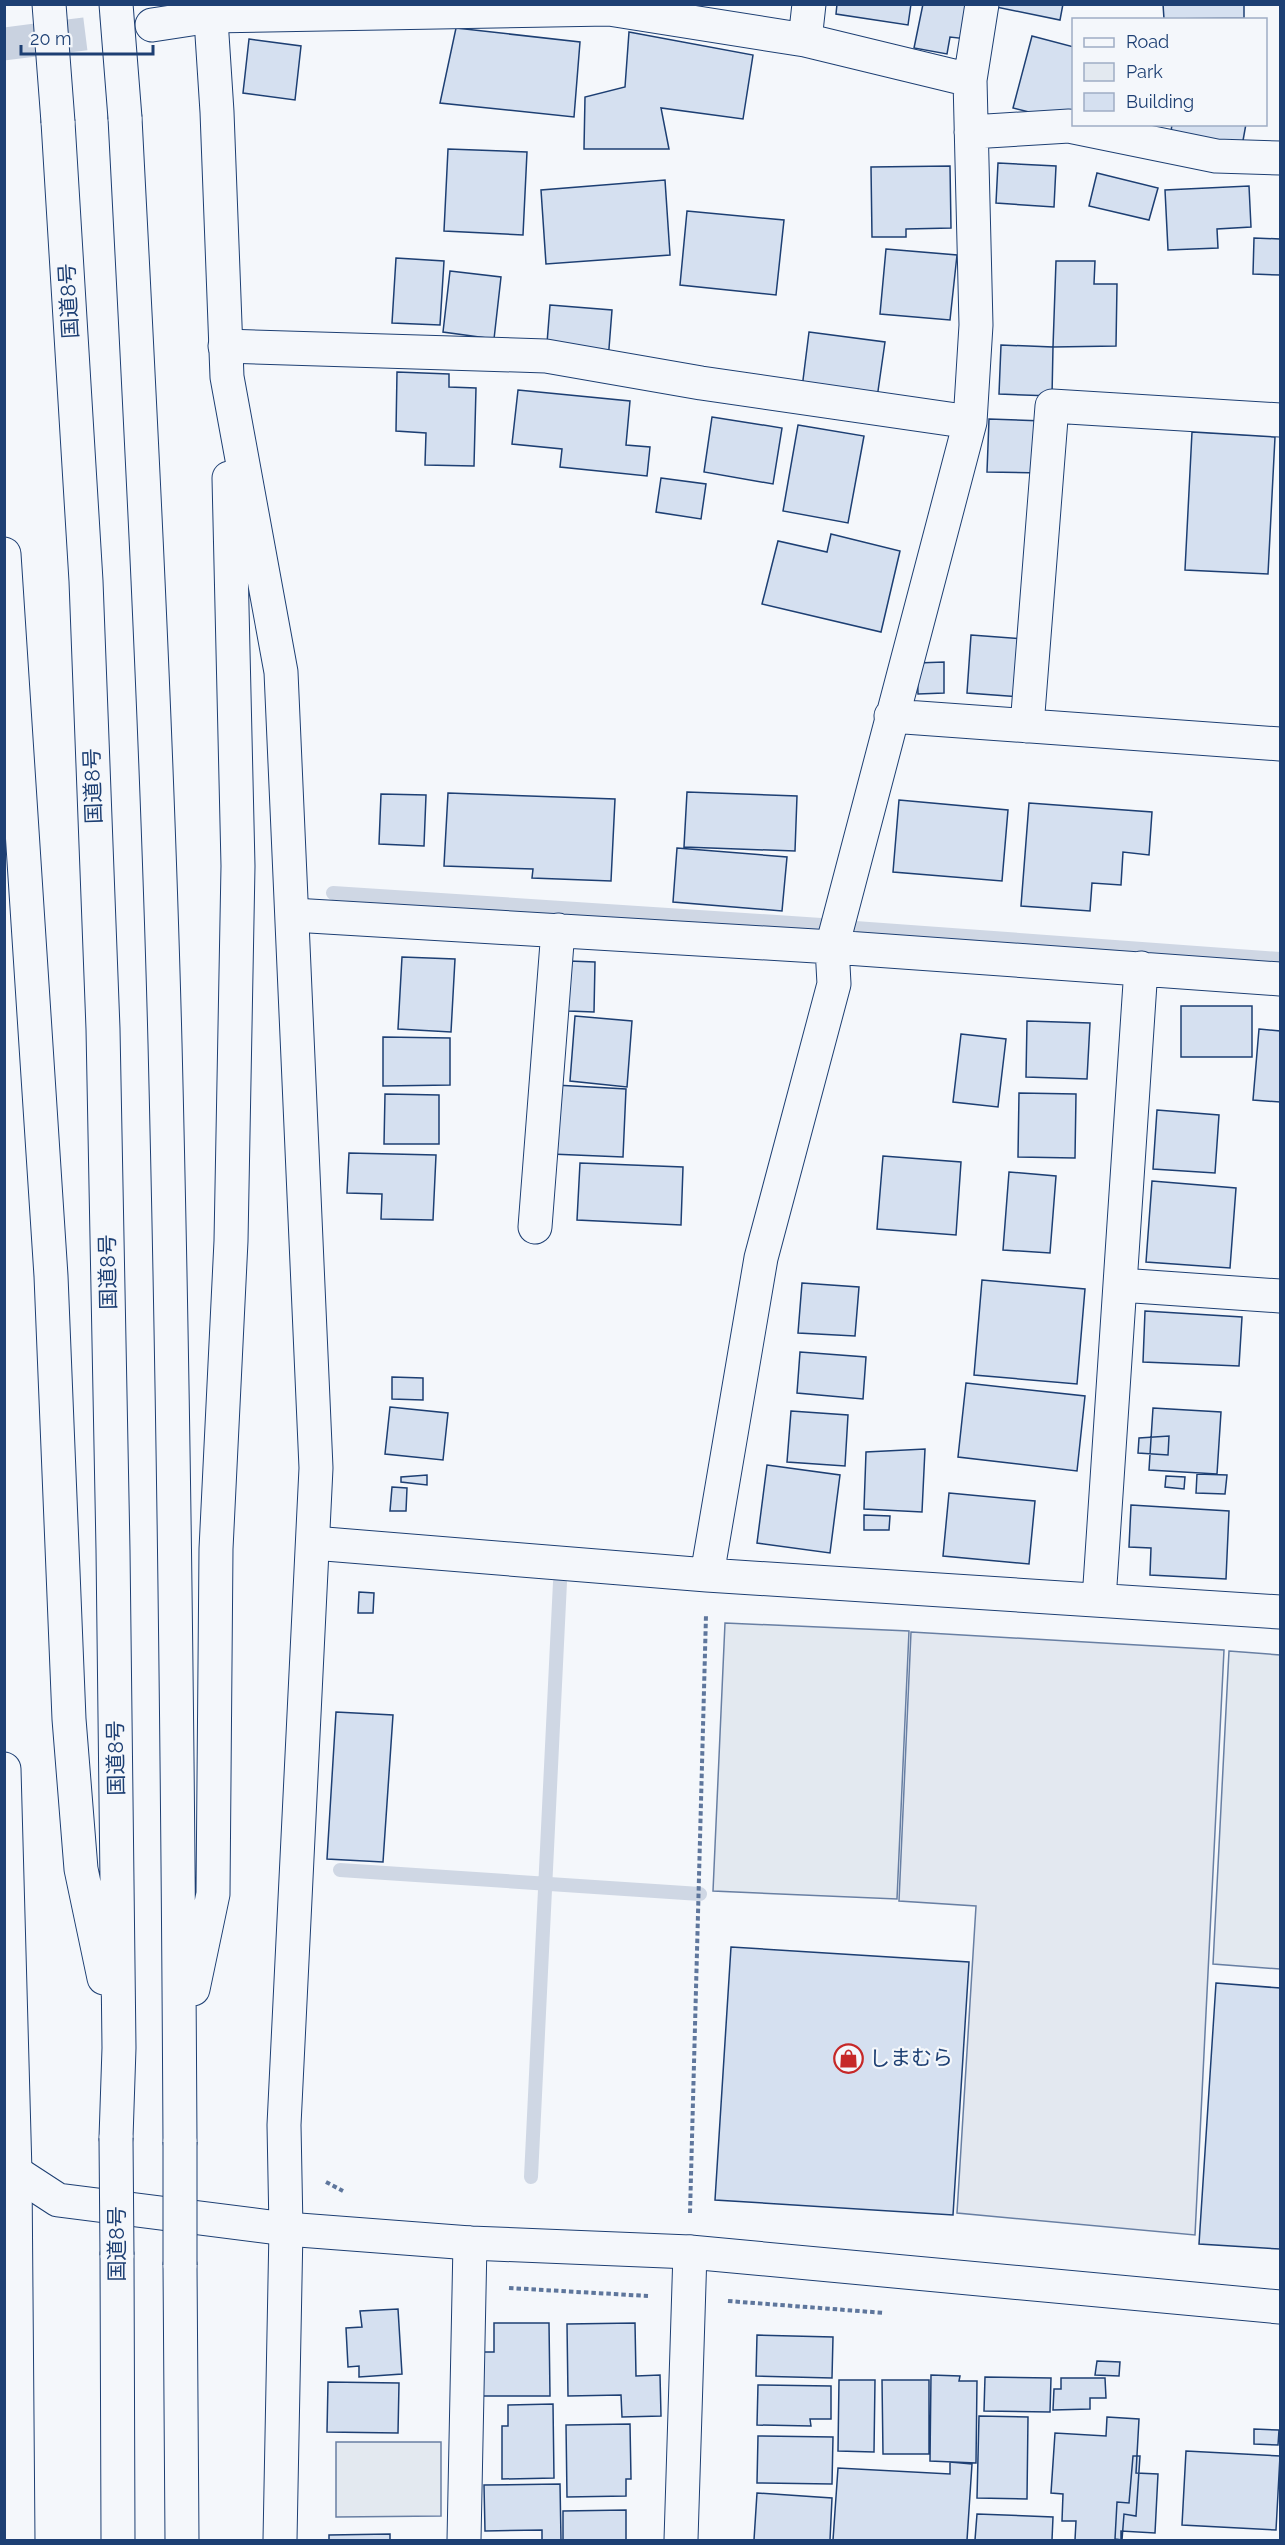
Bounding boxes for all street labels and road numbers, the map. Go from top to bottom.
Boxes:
street label: 国道8号 [54,263,83,339]
street label: 国道8号 [79,748,106,824]
street label: 国道8号 [94,1234,121,1310]
street label: 国道8号 [102,1720,129,1796]
street label: 国道8号 [104,2206,129,2282]

